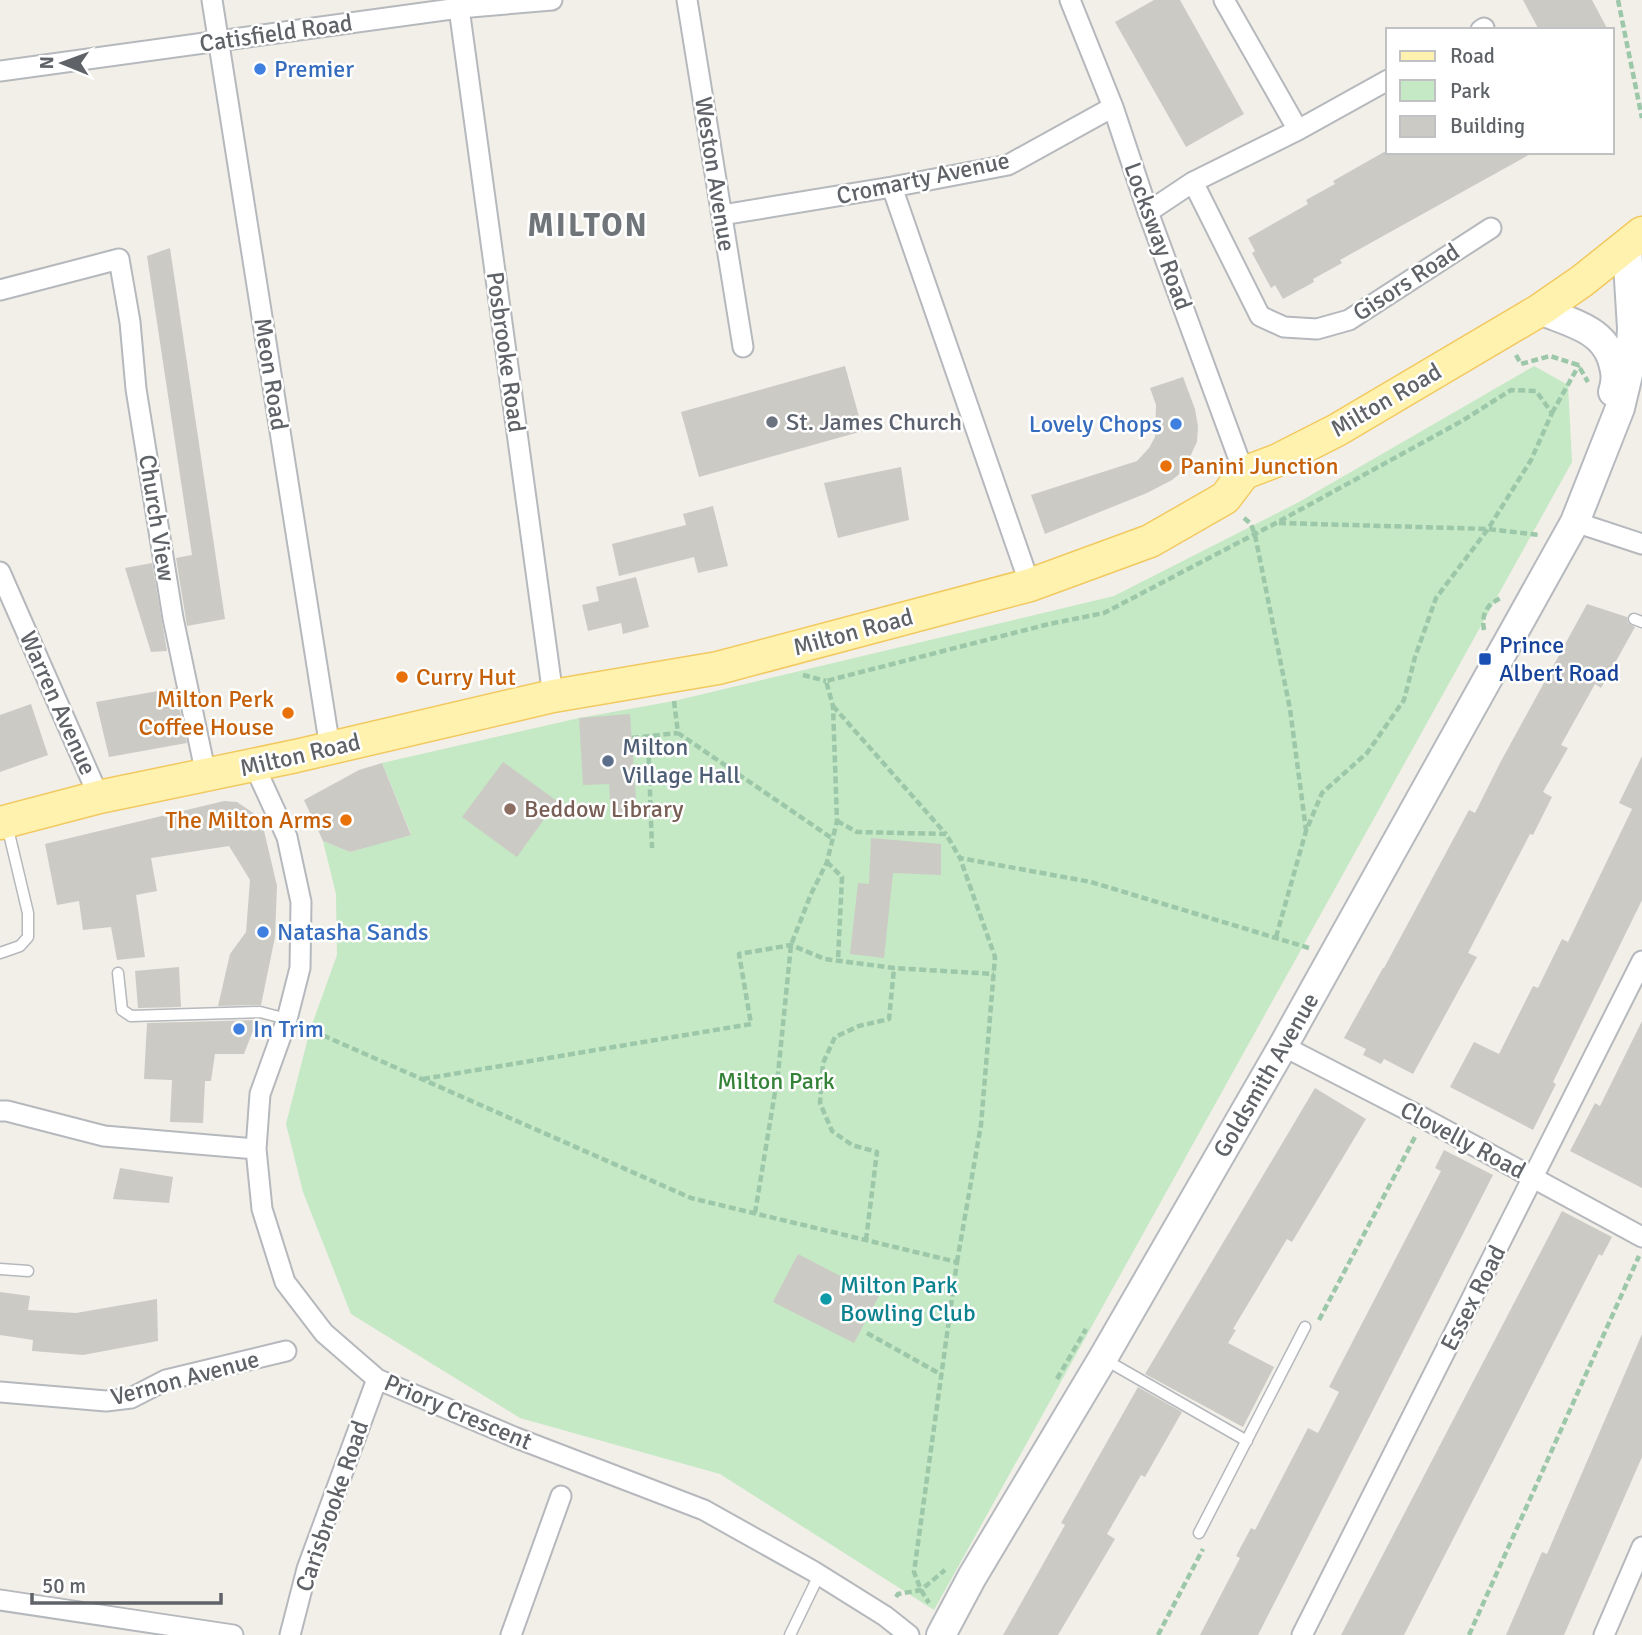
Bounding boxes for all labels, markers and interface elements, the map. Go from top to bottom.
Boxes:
street label: Catisfield Road [198,7,354,59]
north arrow [28,28,98,98]
legend [1386,28,1614,154]
text: Road [1450,43,1495,69]
place label: Premier [274,54,354,84]
text: N [35,56,59,70]
marker: Premier [252,61,268,77]
text: Park [1450,78,1491,104]
street label: Weston Avenue [688,95,742,253]
text: Building [1450,113,1525,139]
street label: Cromarty Avenue [834,145,1012,211]
street label: Locksway Road [1117,158,1199,314]
district label: MILTON [527,206,649,245]
street label: Gisors Road [1347,236,1465,328]
street label: Posbrooke Road [480,270,532,434]
street label: Meon Road [247,316,295,432]
street label: Milton Road [1325,356,1447,444]
place label: St. James Church [786,407,962,437]
place label: Lovely Chops [1029,409,1162,439]
marker: St. James Church [764,414,780,430]
marker: Lovely Chops [1168,416,1184,432]
place label: Panini Junction [1180,451,1339,481]
street label: Church View [132,452,182,584]
marker: Panini Junction [1158,458,1174,474]
street label: Milton Road [790,602,916,662]
street label: Warren Avenue [13,626,103,780]
place label: Prince Albert Road [1499,630,1620,688]
marker: Prince Albert Road [1477,651,1493,667]
place label: Curry Hut [416,662,516,692]
marker: Curry Hut [394,669,410,685]
place label: Milton Perk Coffee House [139,684,274,742]
marker: Milton Perk Coffee House [280,705,296,721]
street label: Milton Road [237,727,363,783]
place label: Milton Village Hall [622,732,740,790]
marker: Milton Village Hall [600,753,616,769]
place label: Beddow Library [524,794,684,824]
marker: Beddow Library [502,801,518,817]
place label: The Milton Arms [165,805,332,835]
marker: The Milton Arms [338,812,354,828]
place label: Natasha Sands [277,917,429,947]
marker: Natasha Sands [255,924,271,940]
street label: Goldsmith Avenue [1207,987,1325,1163]
place label: In Trim [253,1014,324,1044]
marker: In Trim [231,1021,247,1037]
park label: Milton Park [717,1066,835,1096]
street label: Clovelly Road [1395,1094,1531,1186]
street label: Essex Road [1434,1240,1512,1356]
place label: Milton Park Bowling Club [840,1270,976,1328]
marker: Milton Park Bowling Club [818,1291,834,1307]
street label: Vernon Avenue [107,1344,263,1412]
street label: Priory Crescent [380,1367,536,1457]
street label: Carisbrooke Road [289,1417,375,1595]
scale bar [32,1562,220,1606]
text: 50 m [42,1573,86,1599]

